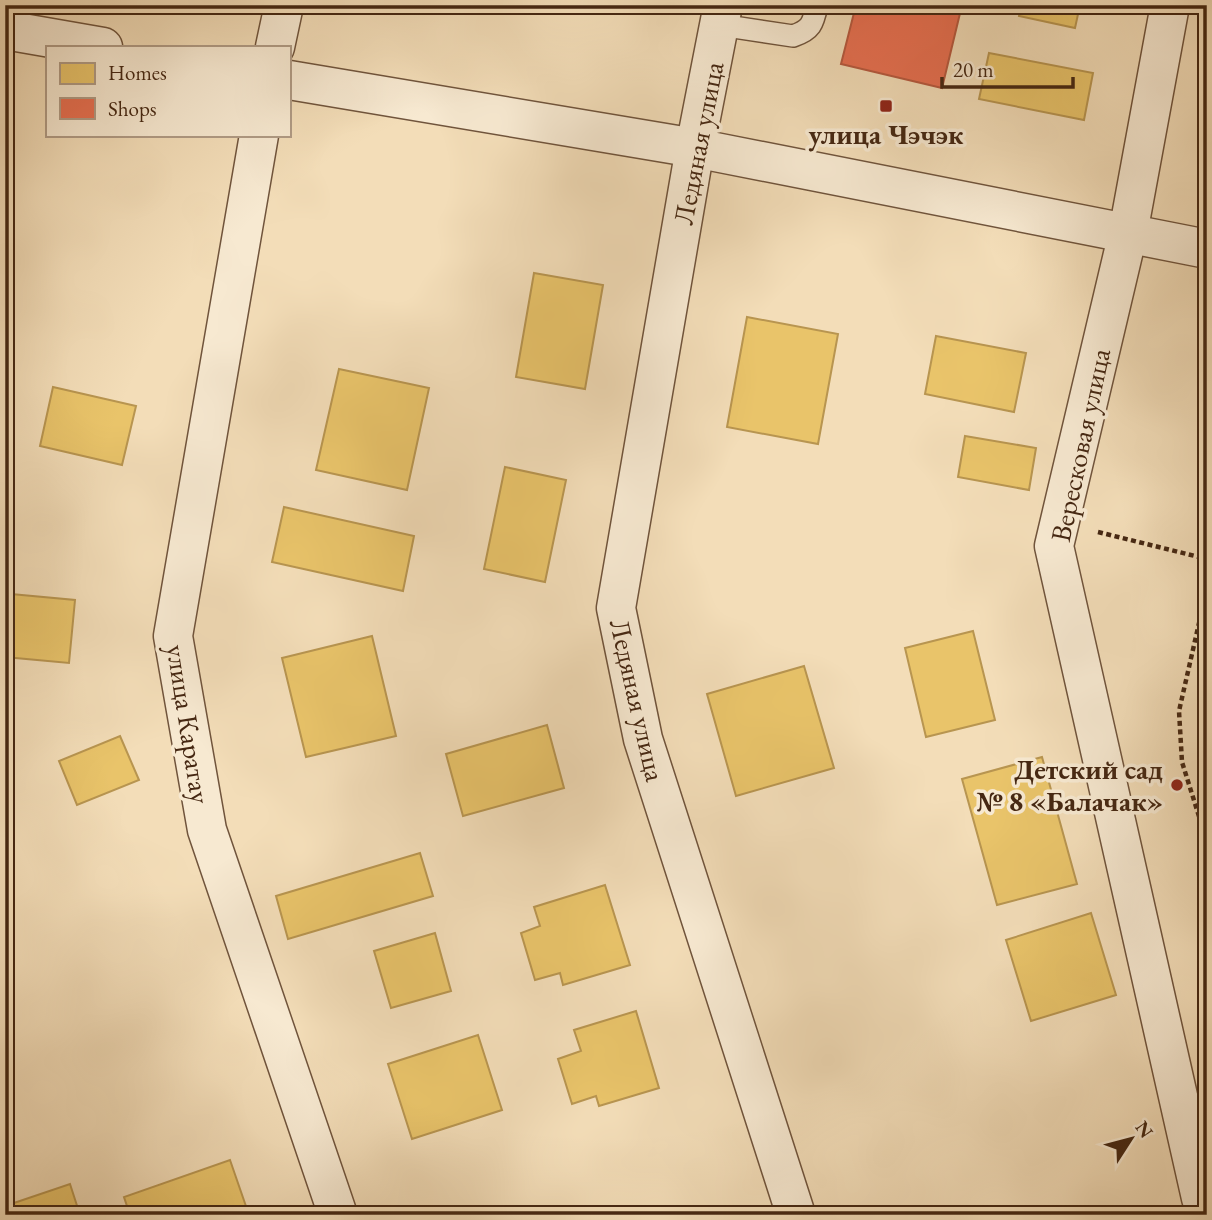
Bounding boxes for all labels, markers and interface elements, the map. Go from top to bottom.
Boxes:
legend [46,46,290,136]
scale bar [942,46,1074,90]
text: 20 m [953,56,994,83]
street label: Ледяная улица [665,58,732,228]
text: Homes [108,59,167,86]
text: Shops [108,95,157,122]
marker: улица Чэчэк [878,98,894,114]
place label: улица Чэчэк [809,116,964,152]
street label: Вересковая улица [1042,344,1118,545]
street label: Ледяная улица [602,615,674,785]
street label: улица Каратау [159,642,219,807]
place label: Детский сад № 8 «Балачак» [977,751,1163,819]
marker: Детский сад № 8 «Балачак» [1169,777,1185,793]
north arrow [1096,1104,1166,1174]
text: N [1130,1116,1159,1143]

